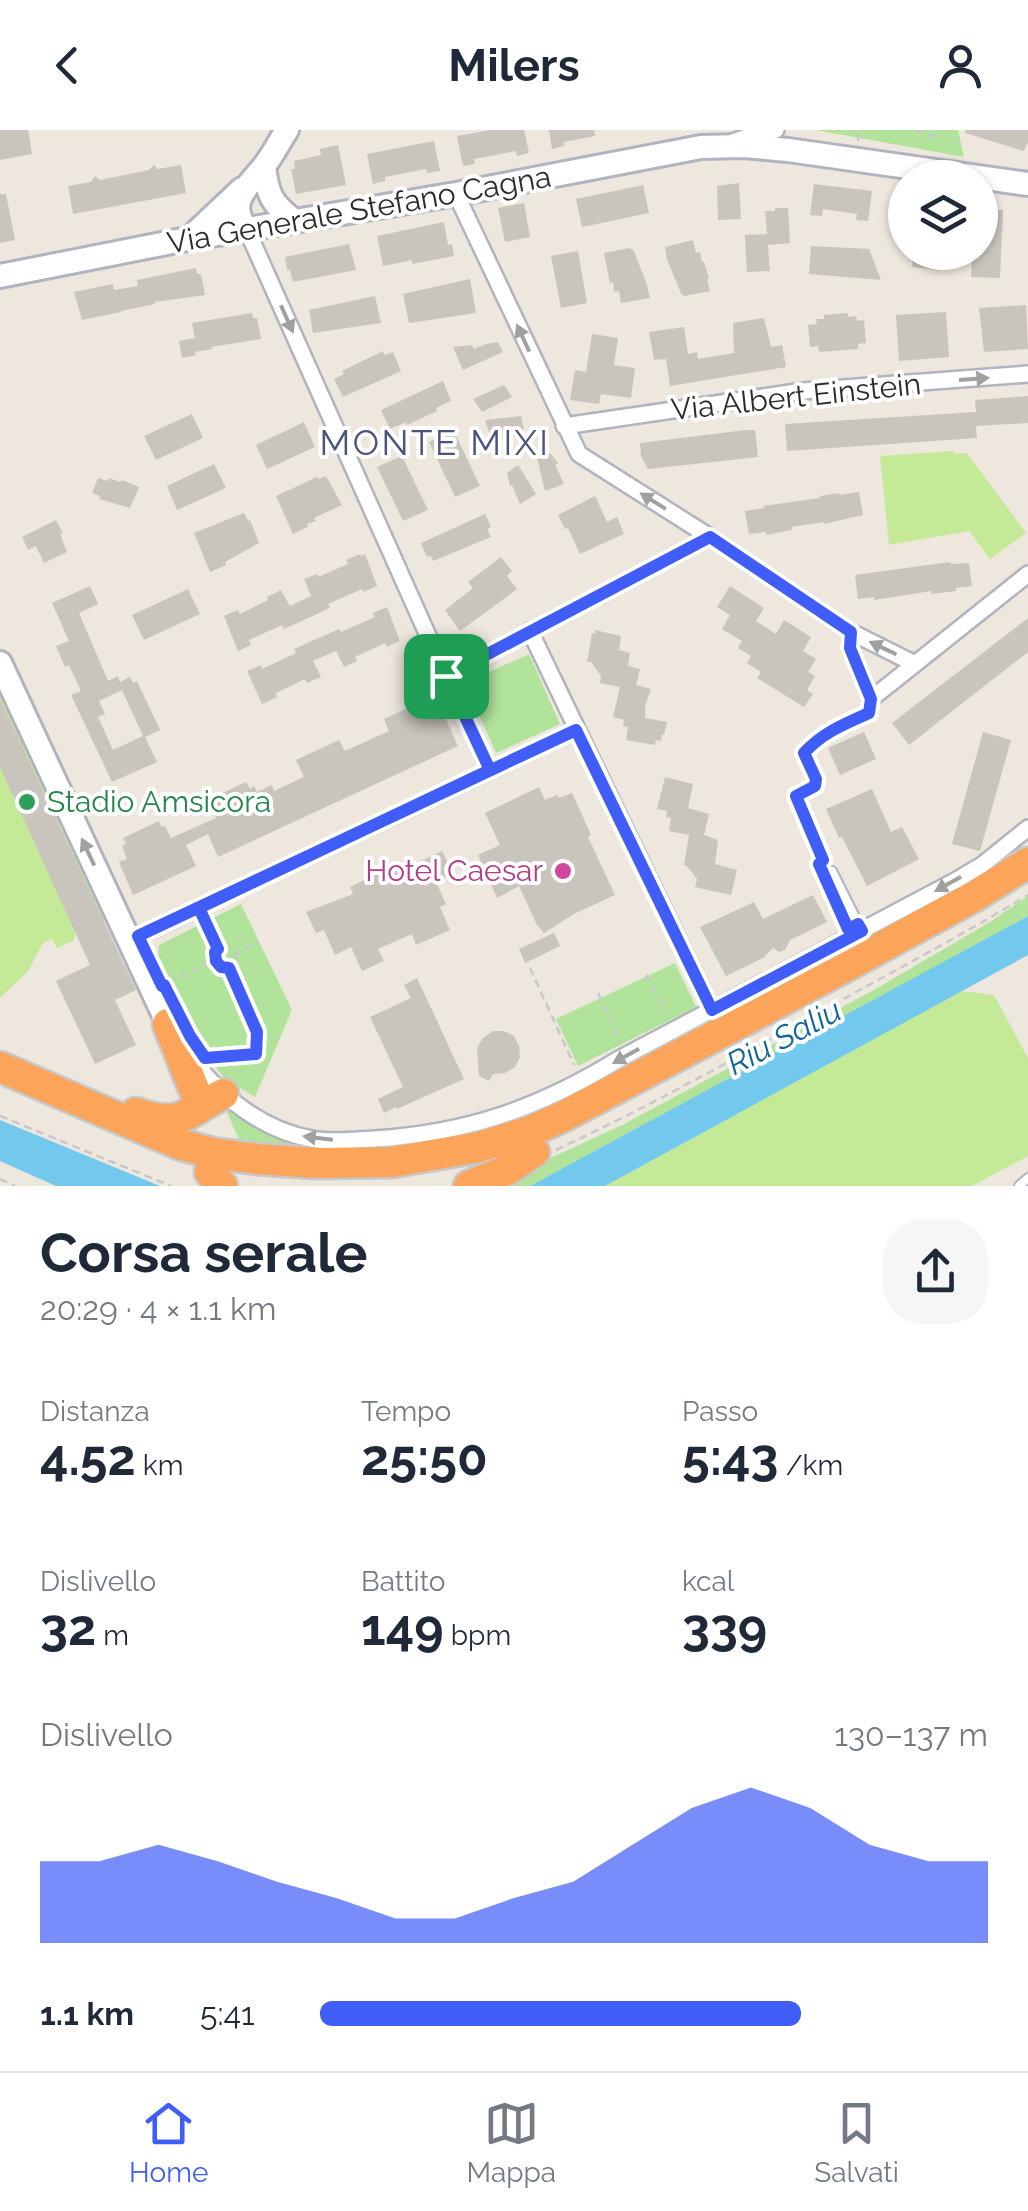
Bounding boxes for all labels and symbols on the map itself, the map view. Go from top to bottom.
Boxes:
street label: Via Generale Stefano Cagna [164,158,553,261]
one-way arrow [279,305,295,334]
one-way arrow [514,323,531,352]
street label: Via Albert Einstein [669,366,923,427]
one-way arrow [958,370,990,386]
district label: MONTE MIXI [320,422,550,463]
one-way arrow [640,492,667,511]
pin [404,634,489,719]
one-way arrow [868,640,897,657]
place label: Stadio Amsicora [47,784,271,819]
marker: Stadio Amsicora [16,791,38,813]
one-way arrow [80,837,97,866]
place label: Hotel Caesar [365,853,543,888]
marker: Hotel Caesar [552,860,574,882]
one-way arrow [934,876,963,893]
water label: Riu Saliu [720,991,847,1082]
one-way arrow [612,1047,641,1064]
one-way arrow [302,1130,334,1146]

